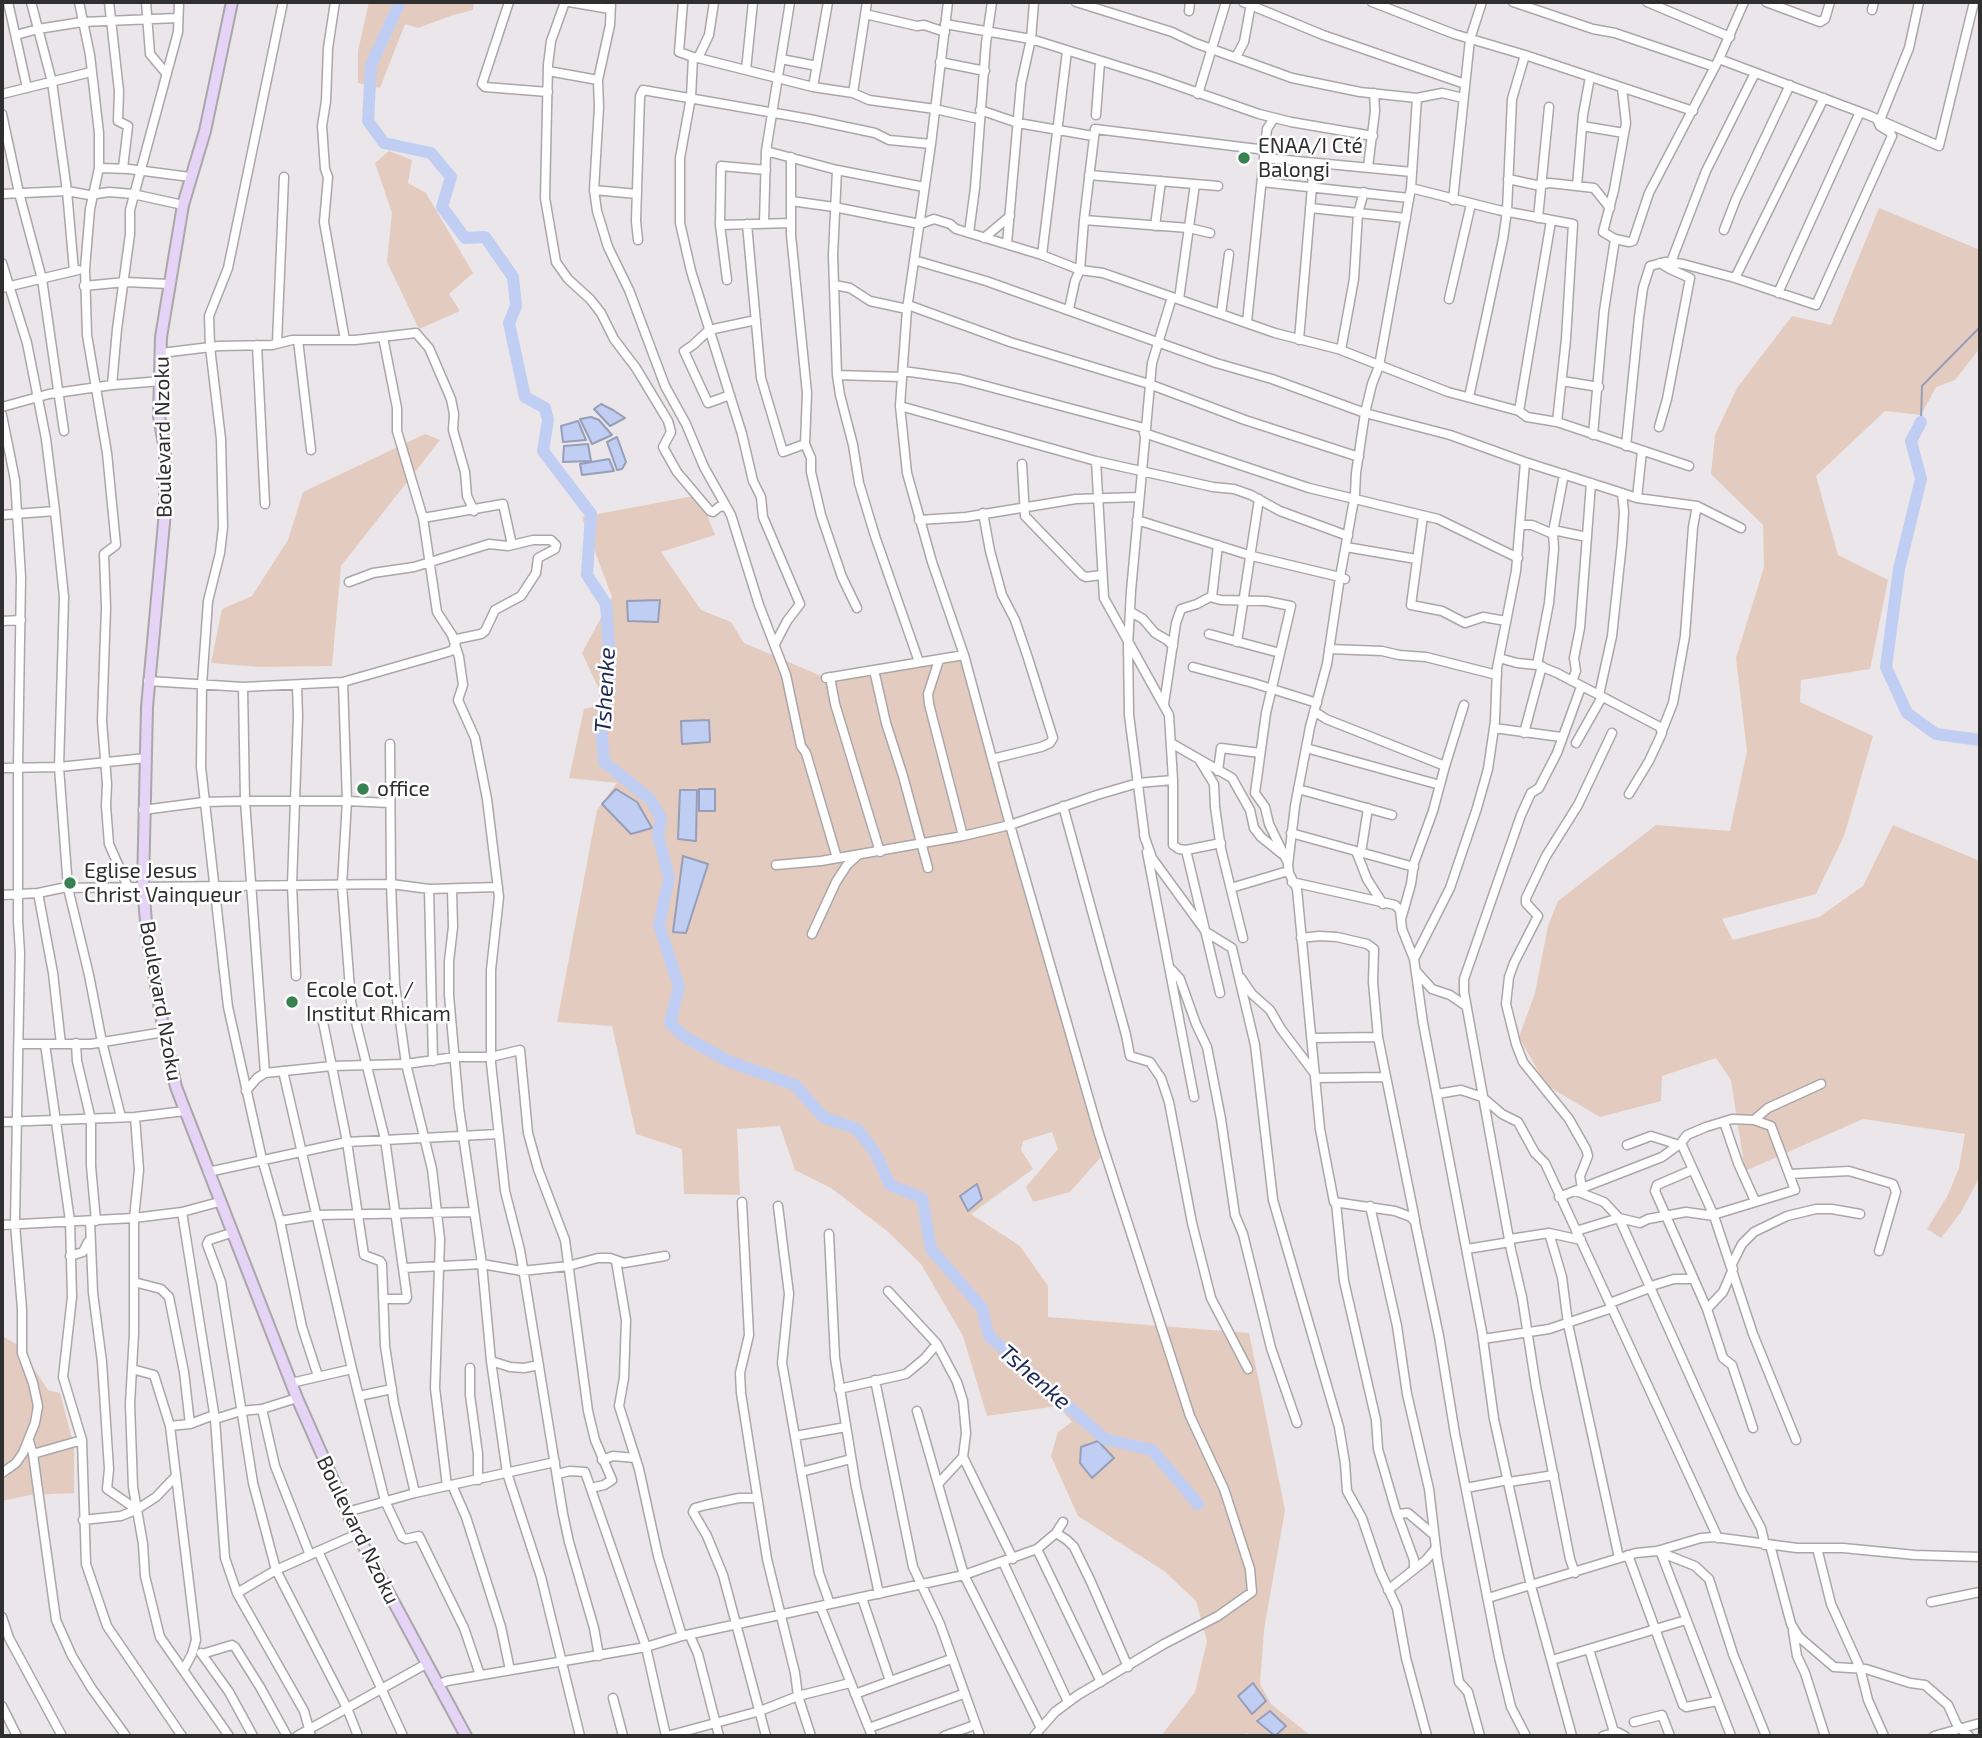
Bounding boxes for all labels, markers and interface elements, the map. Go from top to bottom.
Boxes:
place label: ENAA/I Cté Balongi [1258,133,1363,183]
marker: ENAA/I Cté Balongi [1236,150,1252,166]
street label: Boulevard Nzoku [149,356,177,518]
water label: Tshenke [589,646,621,734]
place label: office [377,776,430,802]
marker: office [355,781,371,797]
place label: Eglise Jesus Christ Vainqueur [84,858,242,908]
marker: Eglise Jesus Christ Vainqueur [62,875,78,891]
street label: Boulevard Nzoku [135,919,187,1083]
place label: Ecole Cot. / Institut Rhicam [306,977,451,1027]
marker: Ecole Cot. / Institut Rhicam [284,994,300,1010]
water label: Tshenke [994,1338,1076,1416]
street label: Boulevard Nzoku [311,1452,405,1608]

